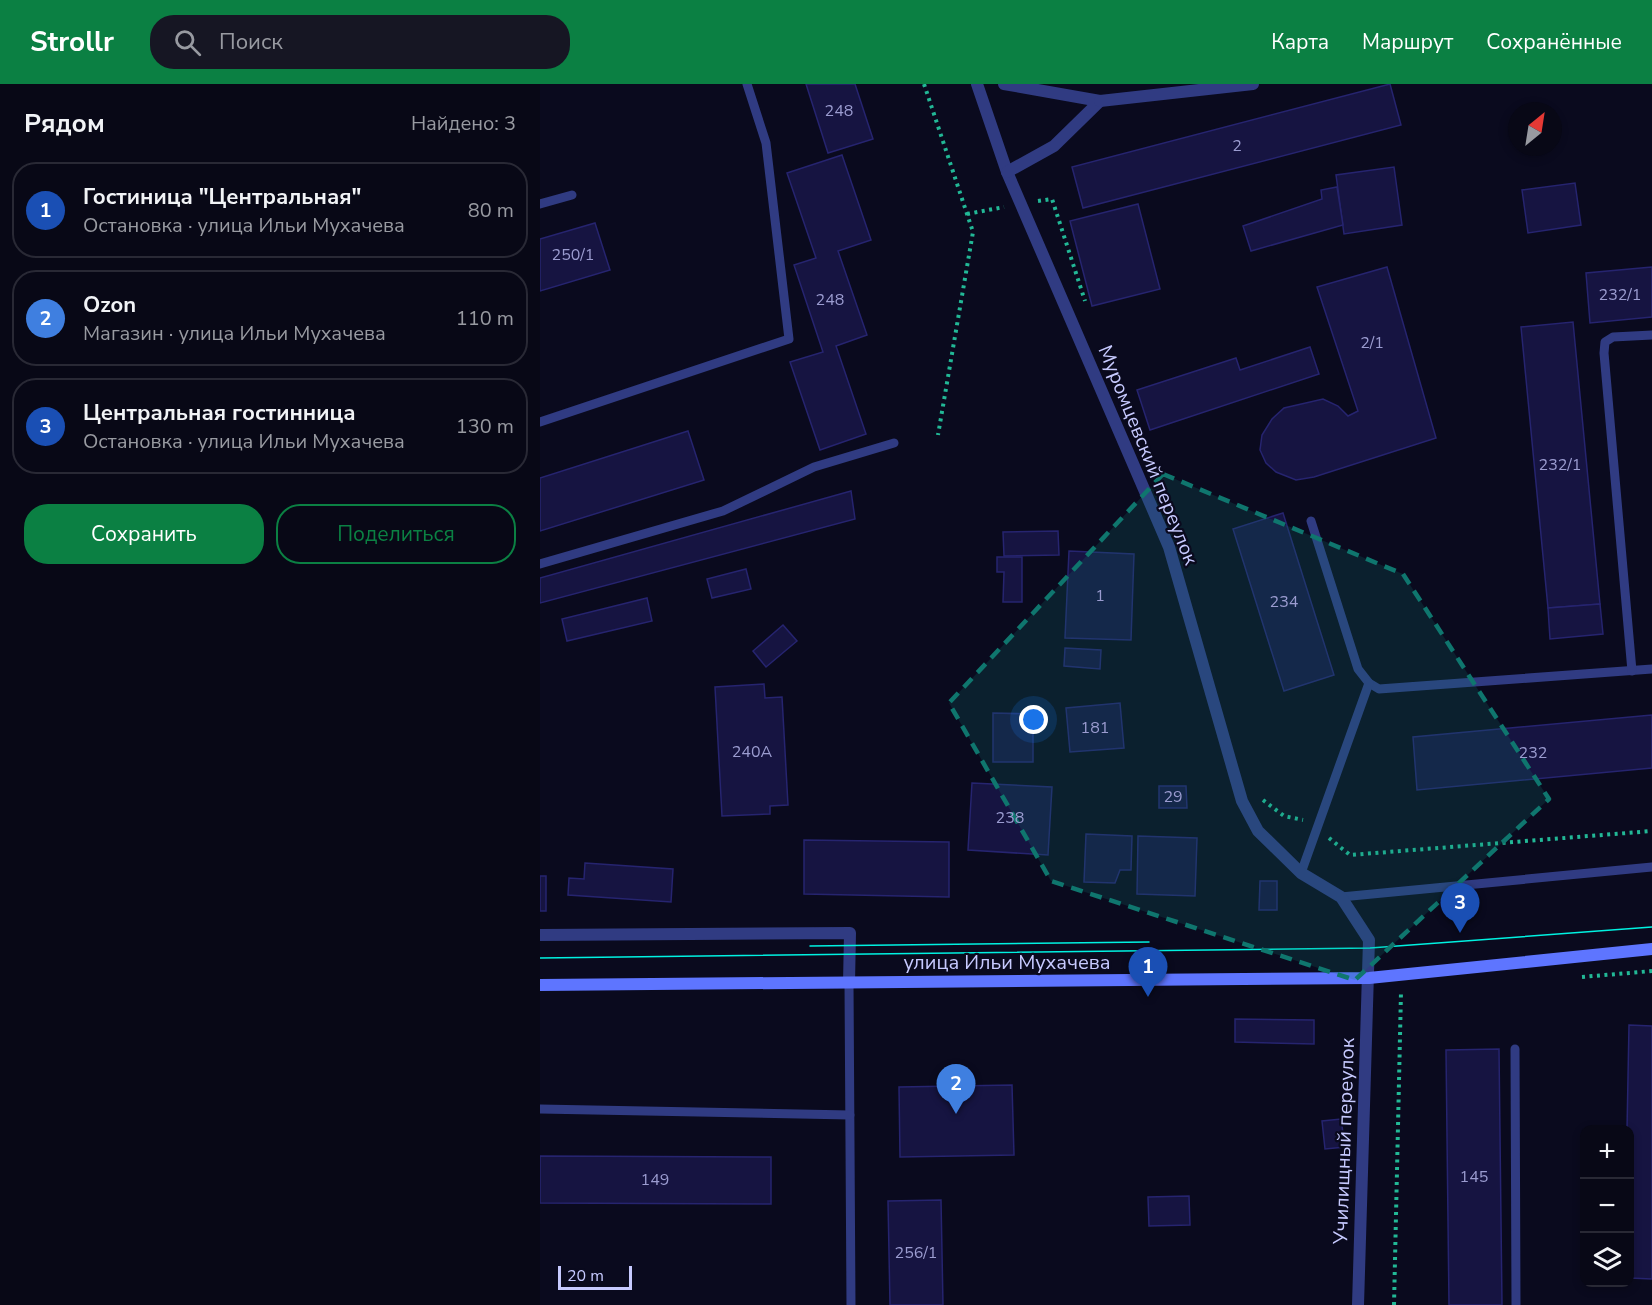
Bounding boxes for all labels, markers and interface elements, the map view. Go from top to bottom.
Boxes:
search box [150,15,570,69]
text: Strollr [30,23,114,61]
icon: search [171,26,204,59]
text: Поиск [219,27,283,57]
text: Карта [1271,28,1329,56]
text: Маршрут [1362,28,1453,56]
text: Сохранённые [1486,28,1622,56]
house number: 248 [825,100,853,122]
north arrow [1508,102,1562,156]
text: Рядом [24,106,105,141]
text: Найдено: 3 [411,110,516,137]
house number: 2 [1232,135,1242,157]
text: Гостиница "Центральная" [83,182,361,212]
text: 1 [40,197,52,224]
text: 80 m [468,197,514,224]
text: Остановка · улица Ильи Мухачева [83,212,405,239]
house number: 250/1 [552,244,594,266]
house number: 232/1 [1599,284,1641,306]
house number: 248 [816,289,844,311]
text: Ozon [83,290,136,320]
text: 2 [40,305,52,332]
text: 110 m [456,305,514,332]
text: Магазин · улица Ильи Мухачева [83,320,386,347]
house number: 2/1 [1360,332,1384,354]
street label: Муромцевский переулок [1092,341,1205,569]
text: Центральная гостинница [83,398,356,428]
text: 3 [40,413,52,440]
text: 130 m [456,413,514,440]
text: Остановка · улица Ильи Мухачева [83,428,405,455]
house number: 232/1 [1539,454,1581,476]
button: Сохранить [24,504,264,564]
button: Поделиться [276,504,516,564]
house number: 1 [1095,585,1105,607]
house number: 234 [1270,591,1299,613]
your location [1019,705,1048,734]
house number: 181 [1081,717,1109,739]
house number: 240А [732,741,773,763]
house number: 232 [1519,742,1547,764]
house number: 29 [1163,786,1183,808]
house number: 238 [996,807,1024,829]
pin: 3 [1440,884,1480,933]
pin: 1 [1128,948,1168,997]
street label: улица Ильи Мухачева [903,949,1111,976]
street label: Училищный переулок [1327,1037,1361,1246]
pin: 2 [936,1064,976,1114]
map controls [1580,1125,1634,1287]
button: + [1580,1125,1634,1179]
house number: 145 [1460,1166,1488,1188]
house number: 149 [641,1169,669,1191]
button: − [1580,1179,1634,1233]
button: layers [1580,1233,1634,1287]
house number: 256/1 [895,1242,937,1264]
scale bar [558,1263,632,1290]
text: 20 m [567,1265,604,1287]

